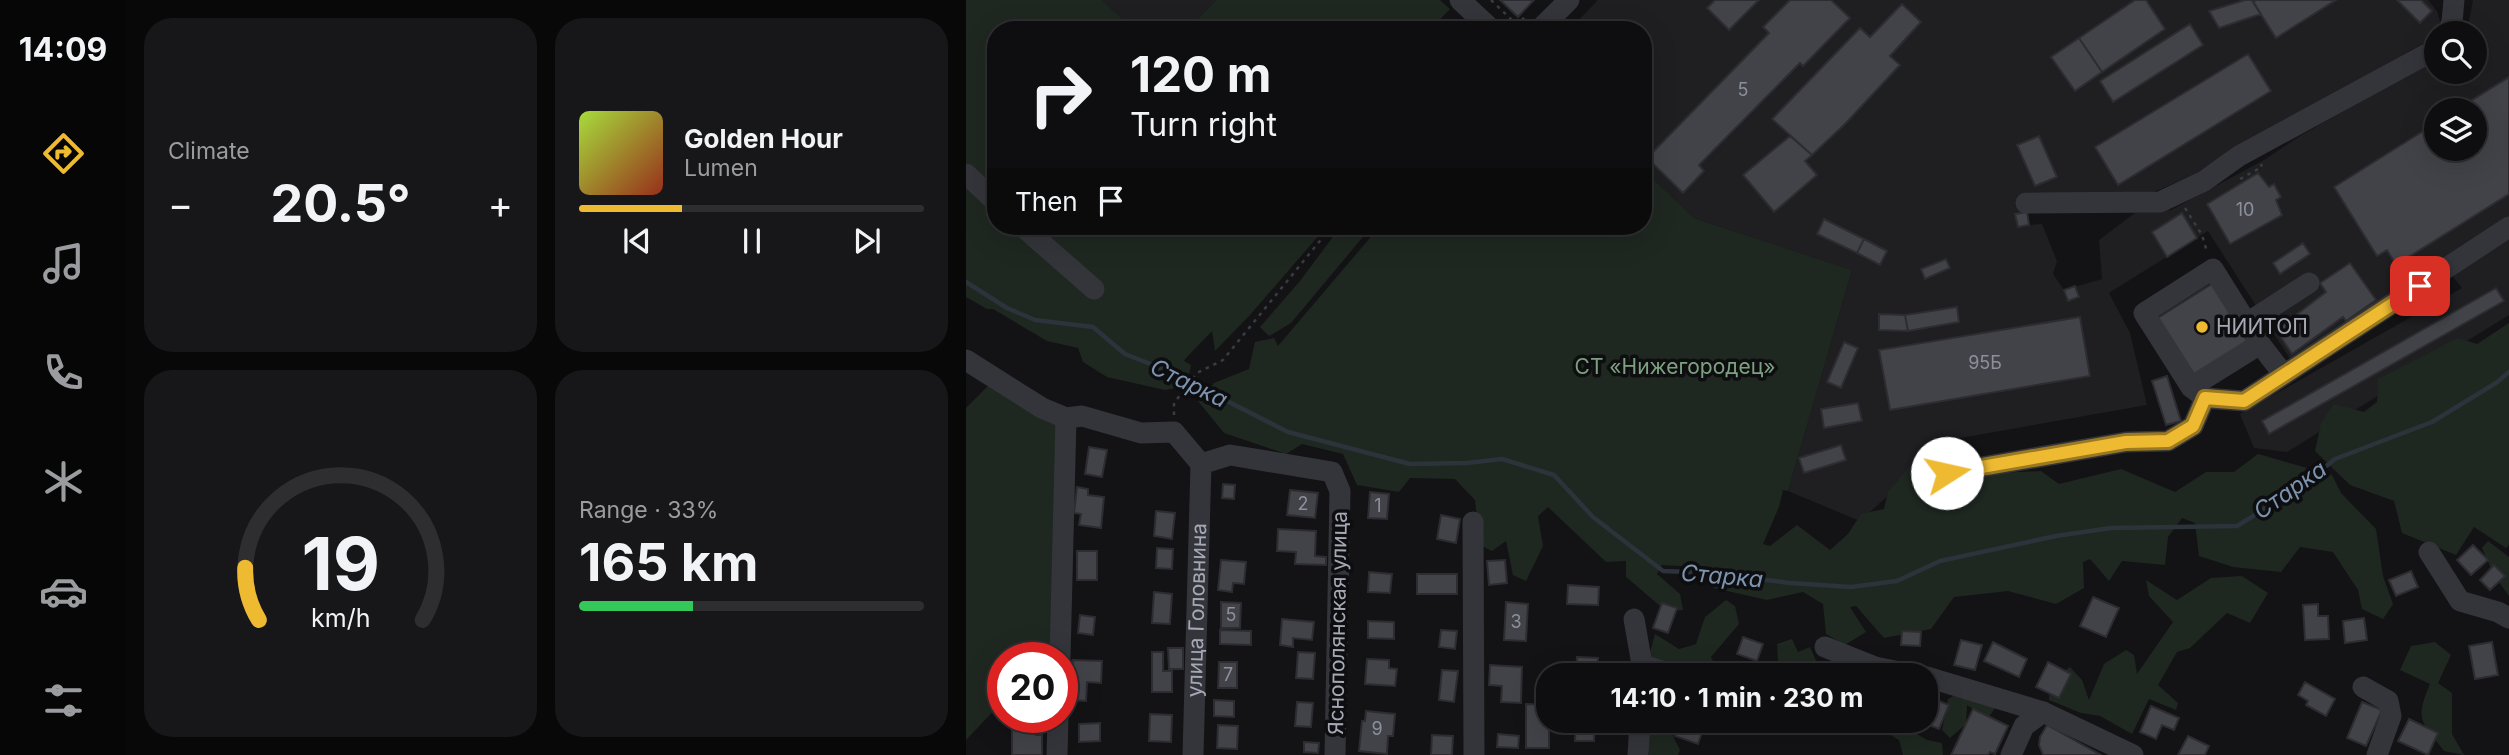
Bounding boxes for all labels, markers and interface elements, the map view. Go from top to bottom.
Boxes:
map controls [2424,21,2487,161]
button: search [2424,21,2487,84]
text: 14:09 [19,30,107,69]
text: 120 m [1130,45,1271,104]
icon: right [1015,49,1106,140]
house number: 5 [1738,79,1748,100]
button: layers [2424,98,2487,161]
text: Turn right [1130,105,1277,144]
text: Golden Hour [684,123,843,154]
icon: directions [39,129,88,178]
text: Climate [168,137,250,165]
text: Lumen [684,154,758,182]
text: 20.5° [270,172,411,235]
text: − [168,181,193,227]
text: + [488,181,513,227]
icon: arrive [1092,182,1130,220]
text: Then [1015,186,1078,217]
house number: 10 [2236,199,2254,220]
icon: previous [618,222,656,260]
icon: pause [733,222,771,260]
icon: next [848,222,886,260]
icon: music [39,239,88,288]
pin [2390,256,2450,316]
icon: arrive [2401,267,2439,305]
place label: НИИТОП [2216,314,2308,339]
marker: НИИТОП [2194,319,2210,335]
icon: phone [39,348,88,397]
water label: Старка [1146,352,1232,414]
house number: 95Б [1968,352,2002,373]
park label: СТ «Нижегородец» [1575,354,1775,379]
position arrow [1910,436,1984,510]
water label: Старка [2248,455,2332,525]
icon: climate [39,457,88,506]
house number: 2 [1298,493,1308,514]
house number: 1 [1374,495,1382,516]
text: Range · 33% [579,496,718,524]
street label: Яснополянская улица [1323,511,1352,735]
text: 19 [301,519,380,608]
street label: улица Головнина [1182,523,1211,698]
text: 165 km [579,531,758,594]
water label: Старка [1680,558,1764,594]
icon: car [39,567,88,616]
text: km/h [311,602,370,632]
house number: 5 [1226,604,1236,625]
house number: 3 [1510,611,1522,632]
speed limit sign: 20 [987,642,1078,733]
house number: 7 [1223,664,1233,685]
icon: filters [39,676,88,725]
text: 14:10 · 1 min · 230 m [1610,682,1864,713]
house number: 9 [1371,718,1383,739]

